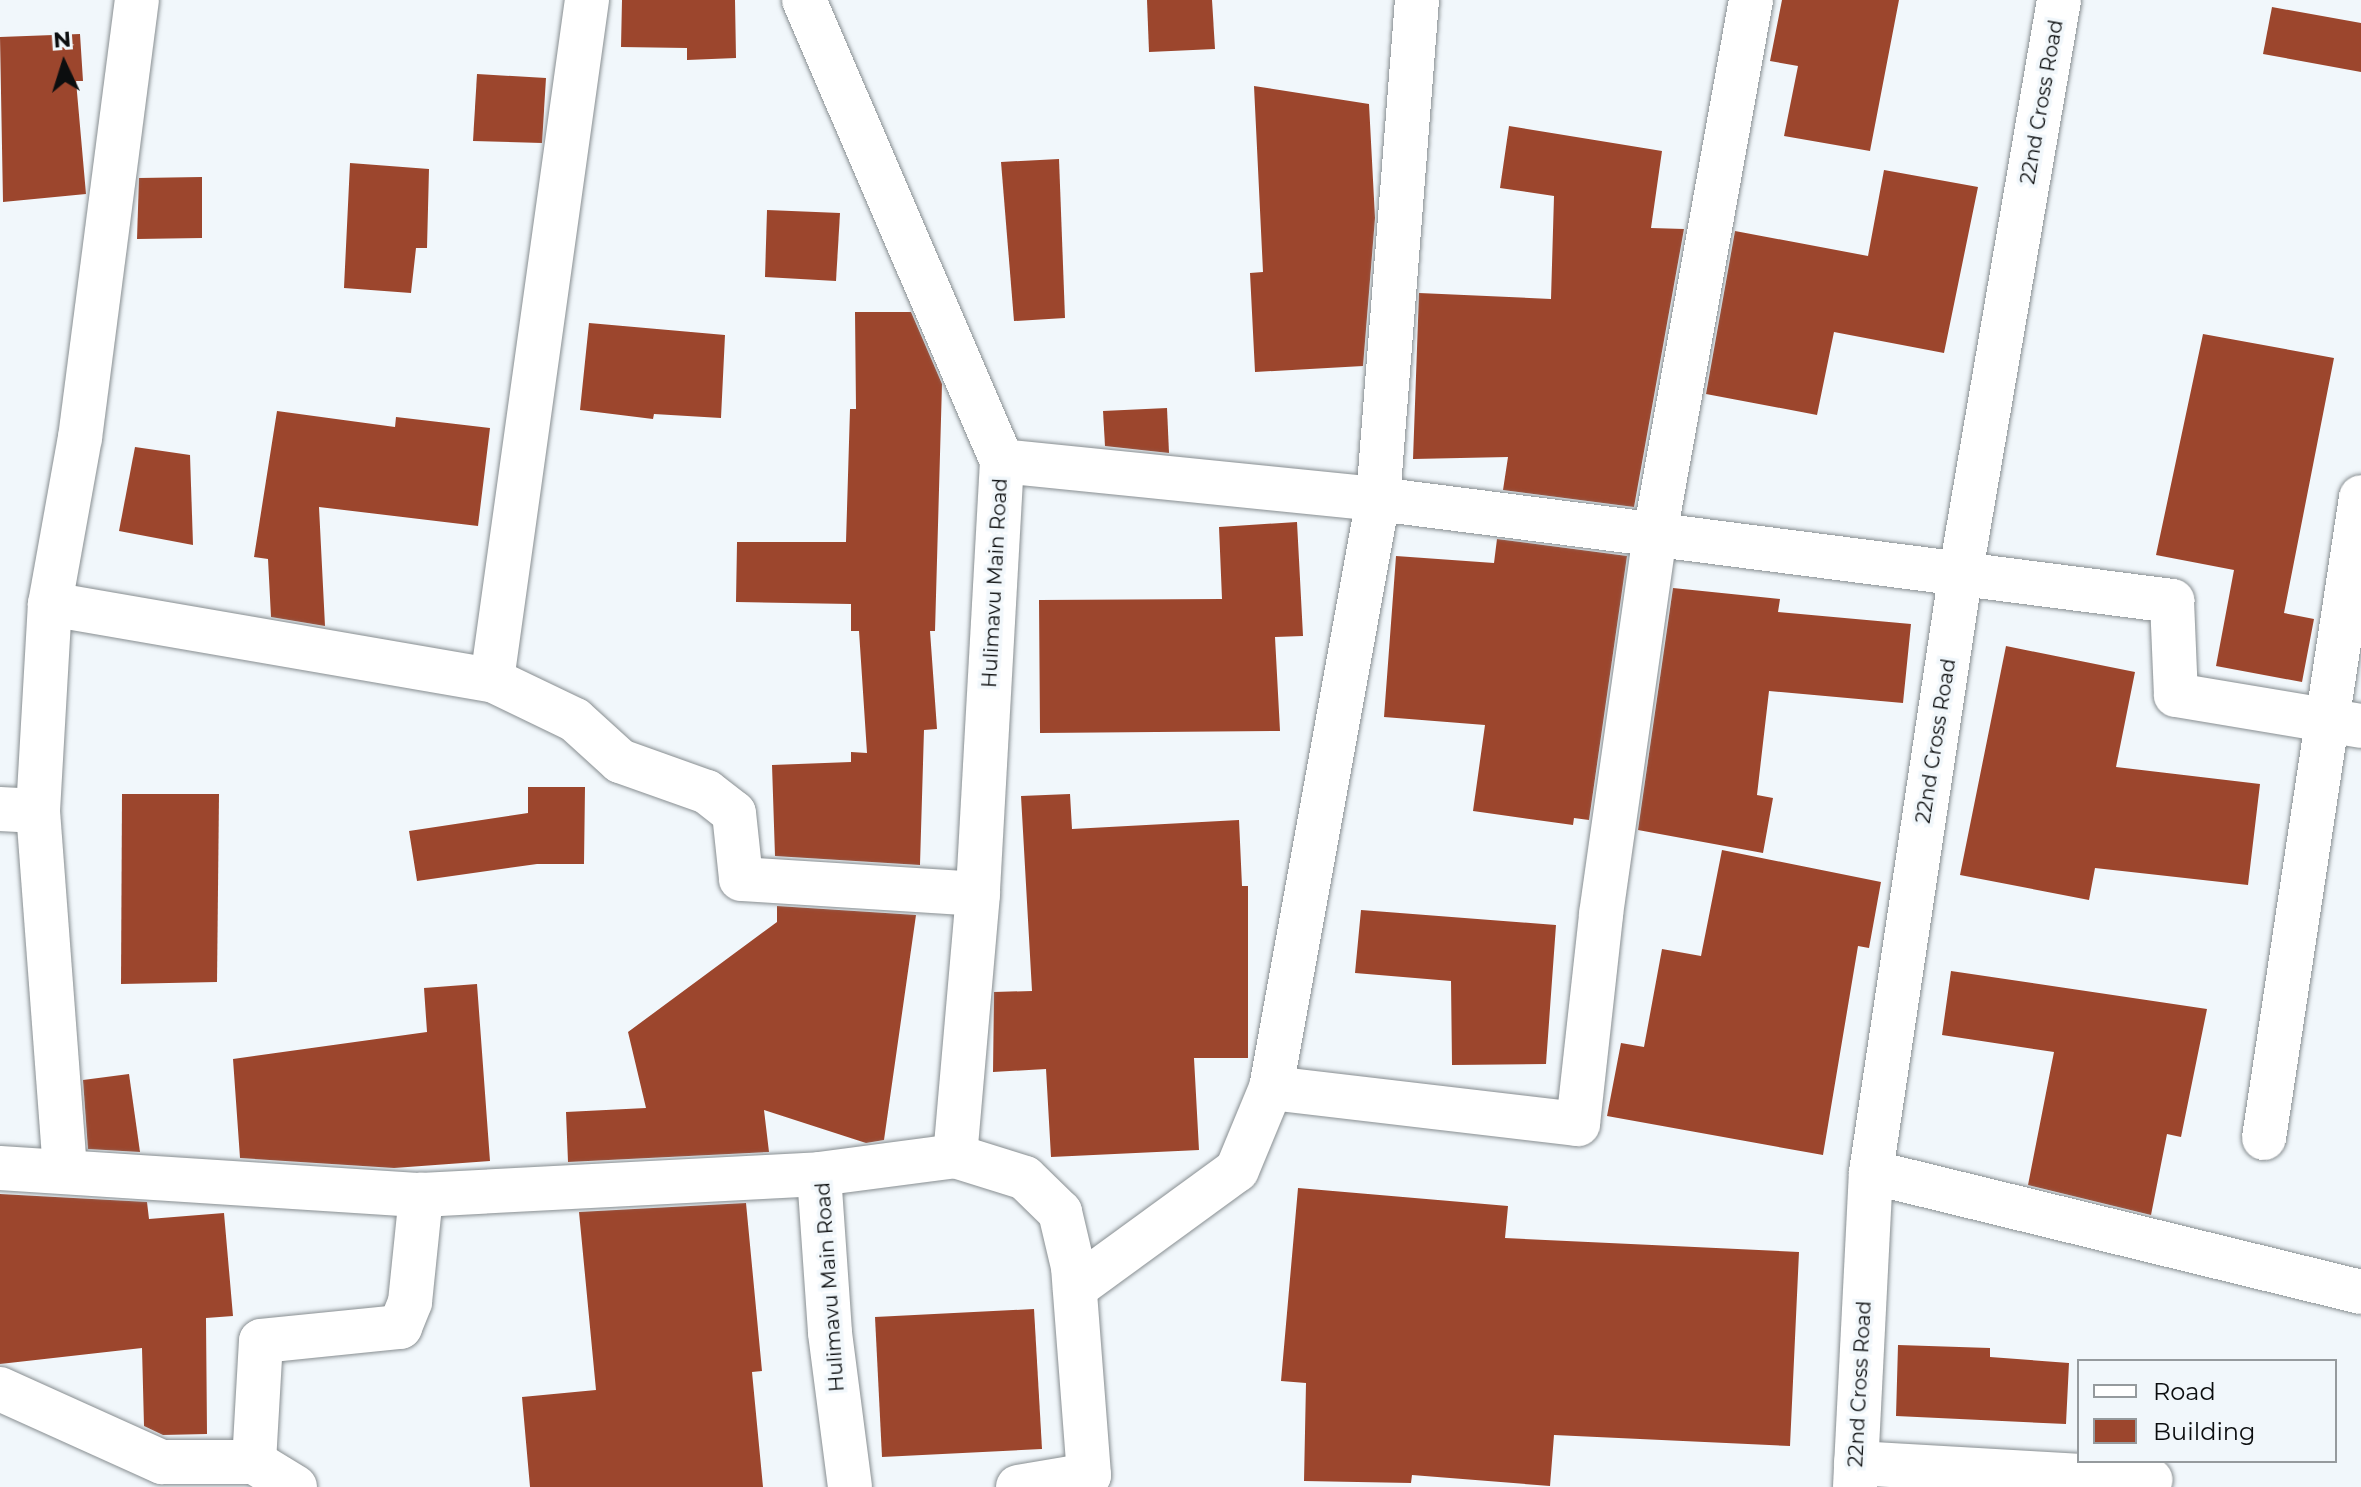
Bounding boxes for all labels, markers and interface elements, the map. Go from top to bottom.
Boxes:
street label: 22nd Cross Road [2016,18,2068,186]
north arrow [24,24,104,104]
text: N [52,25,72,54]
street label: Hulimavu Main Road [978,477,1012,689]
street label: 22nd Cross Road [1911,657,1961,825]
street label: Hulimavu Main Road [811,1181,849,1393]
street label: 22nd Cross Road [1844,1300,1876,1468]
legend [2077,1359,2337,1463]
text: Road [2153,1377,2216,1406]
text: Building [2153,1417,2256,1446]

